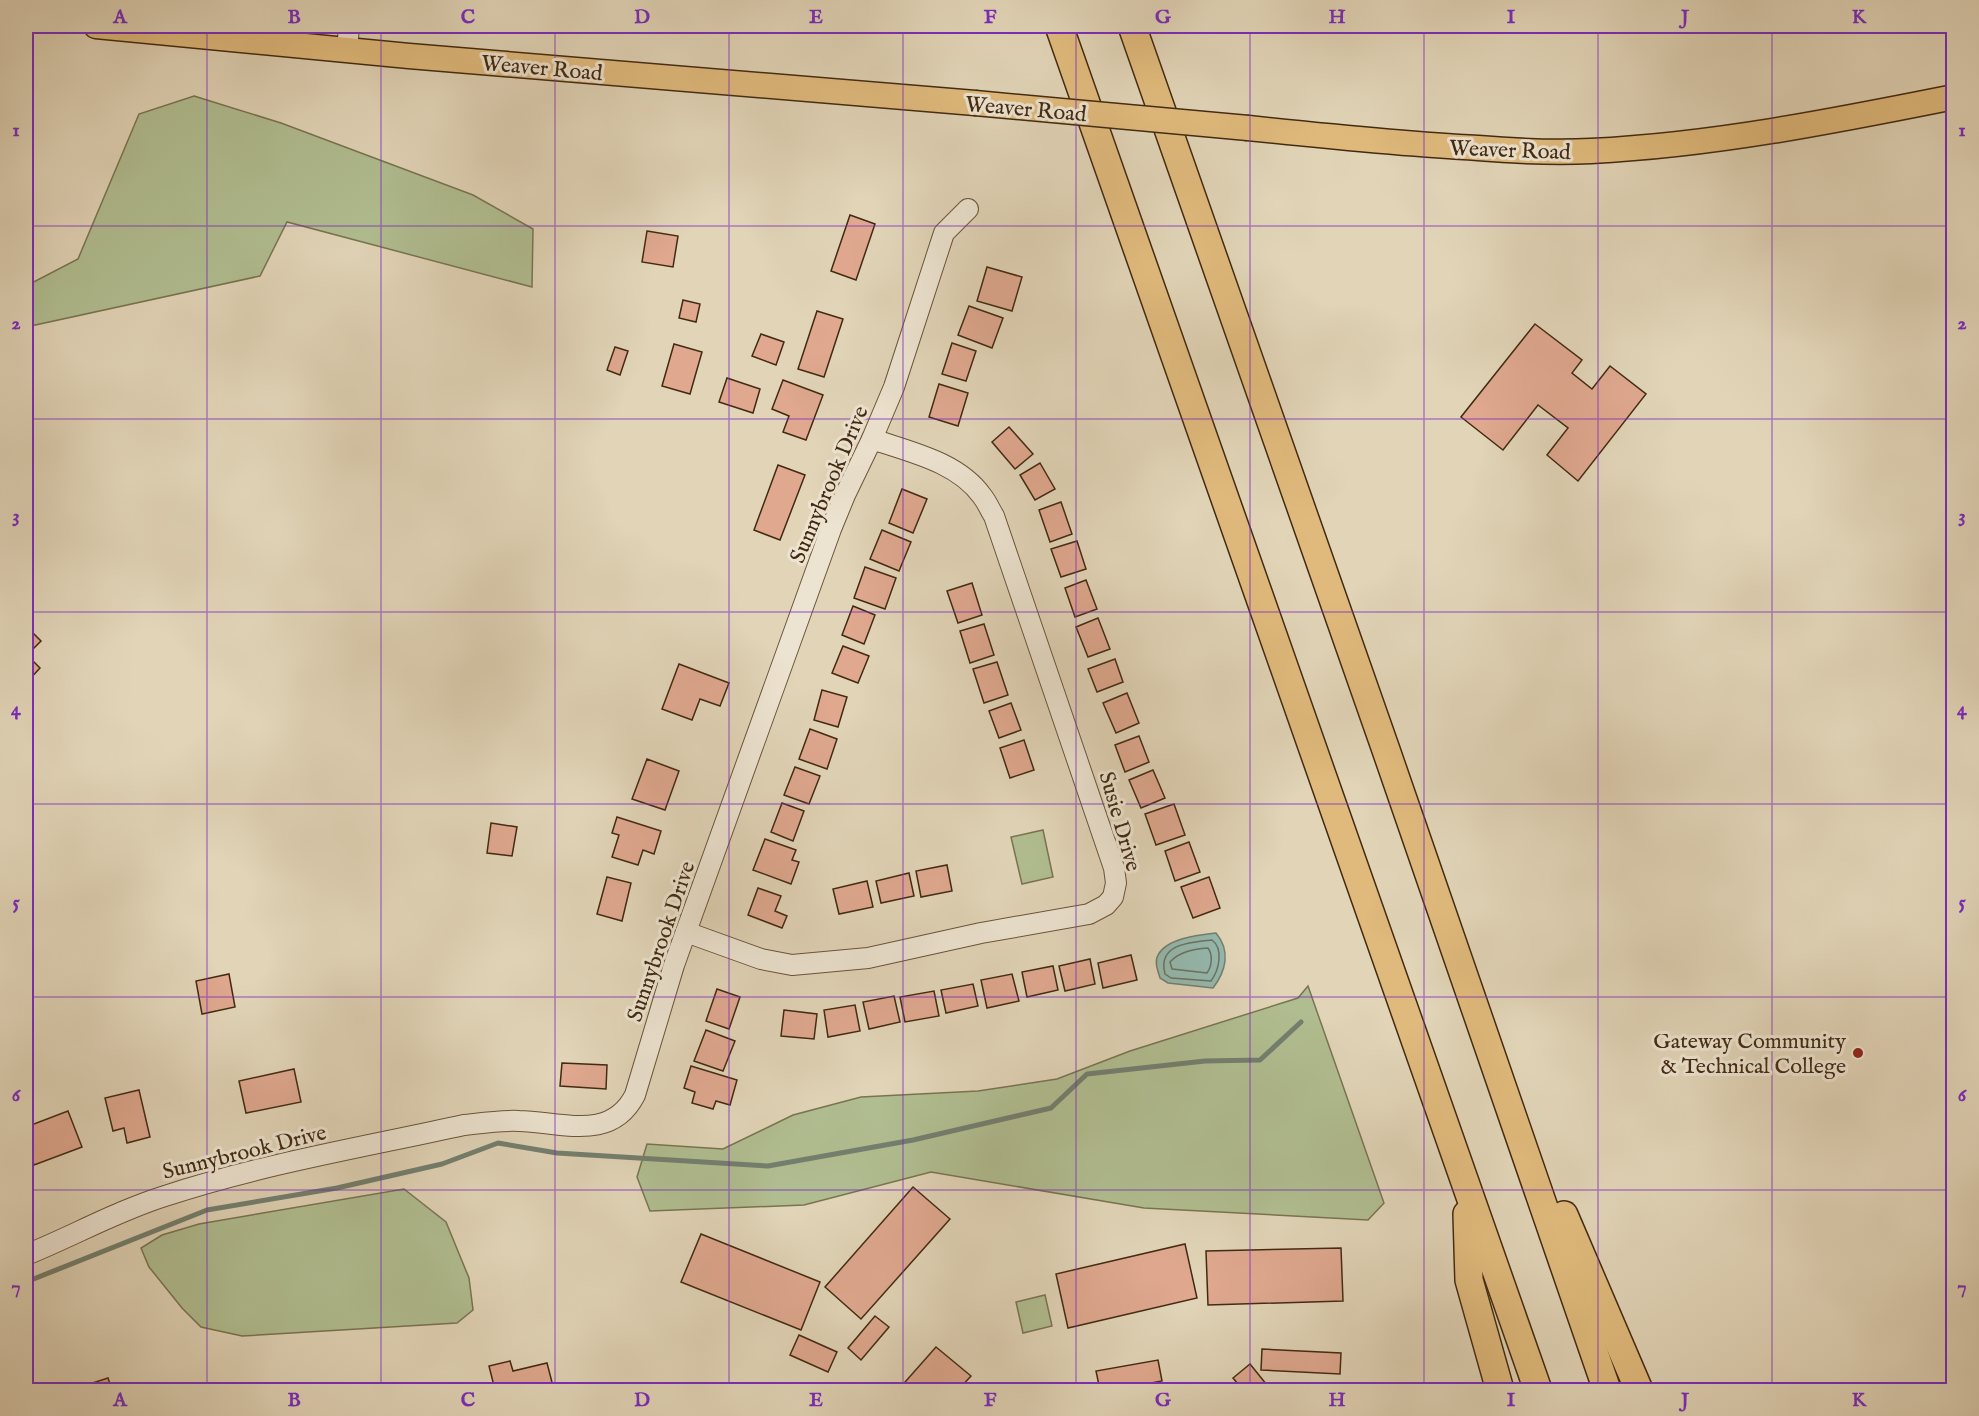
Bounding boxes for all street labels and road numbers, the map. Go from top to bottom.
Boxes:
street label: Weaver Road [480,50,604,88]
street label: Weaver Road [964,91,1088,129]
street label: Weaver Road [1449,135,1571,167]
street label: Sunnybrook Drive [784,402,876,568]
street label: Susie Drive [1092,768,1147,875]
street label: Sunnybrook Drive [621,858,702,1026]
street label: Sunnybrook Drive [160,1119,329,1187]

